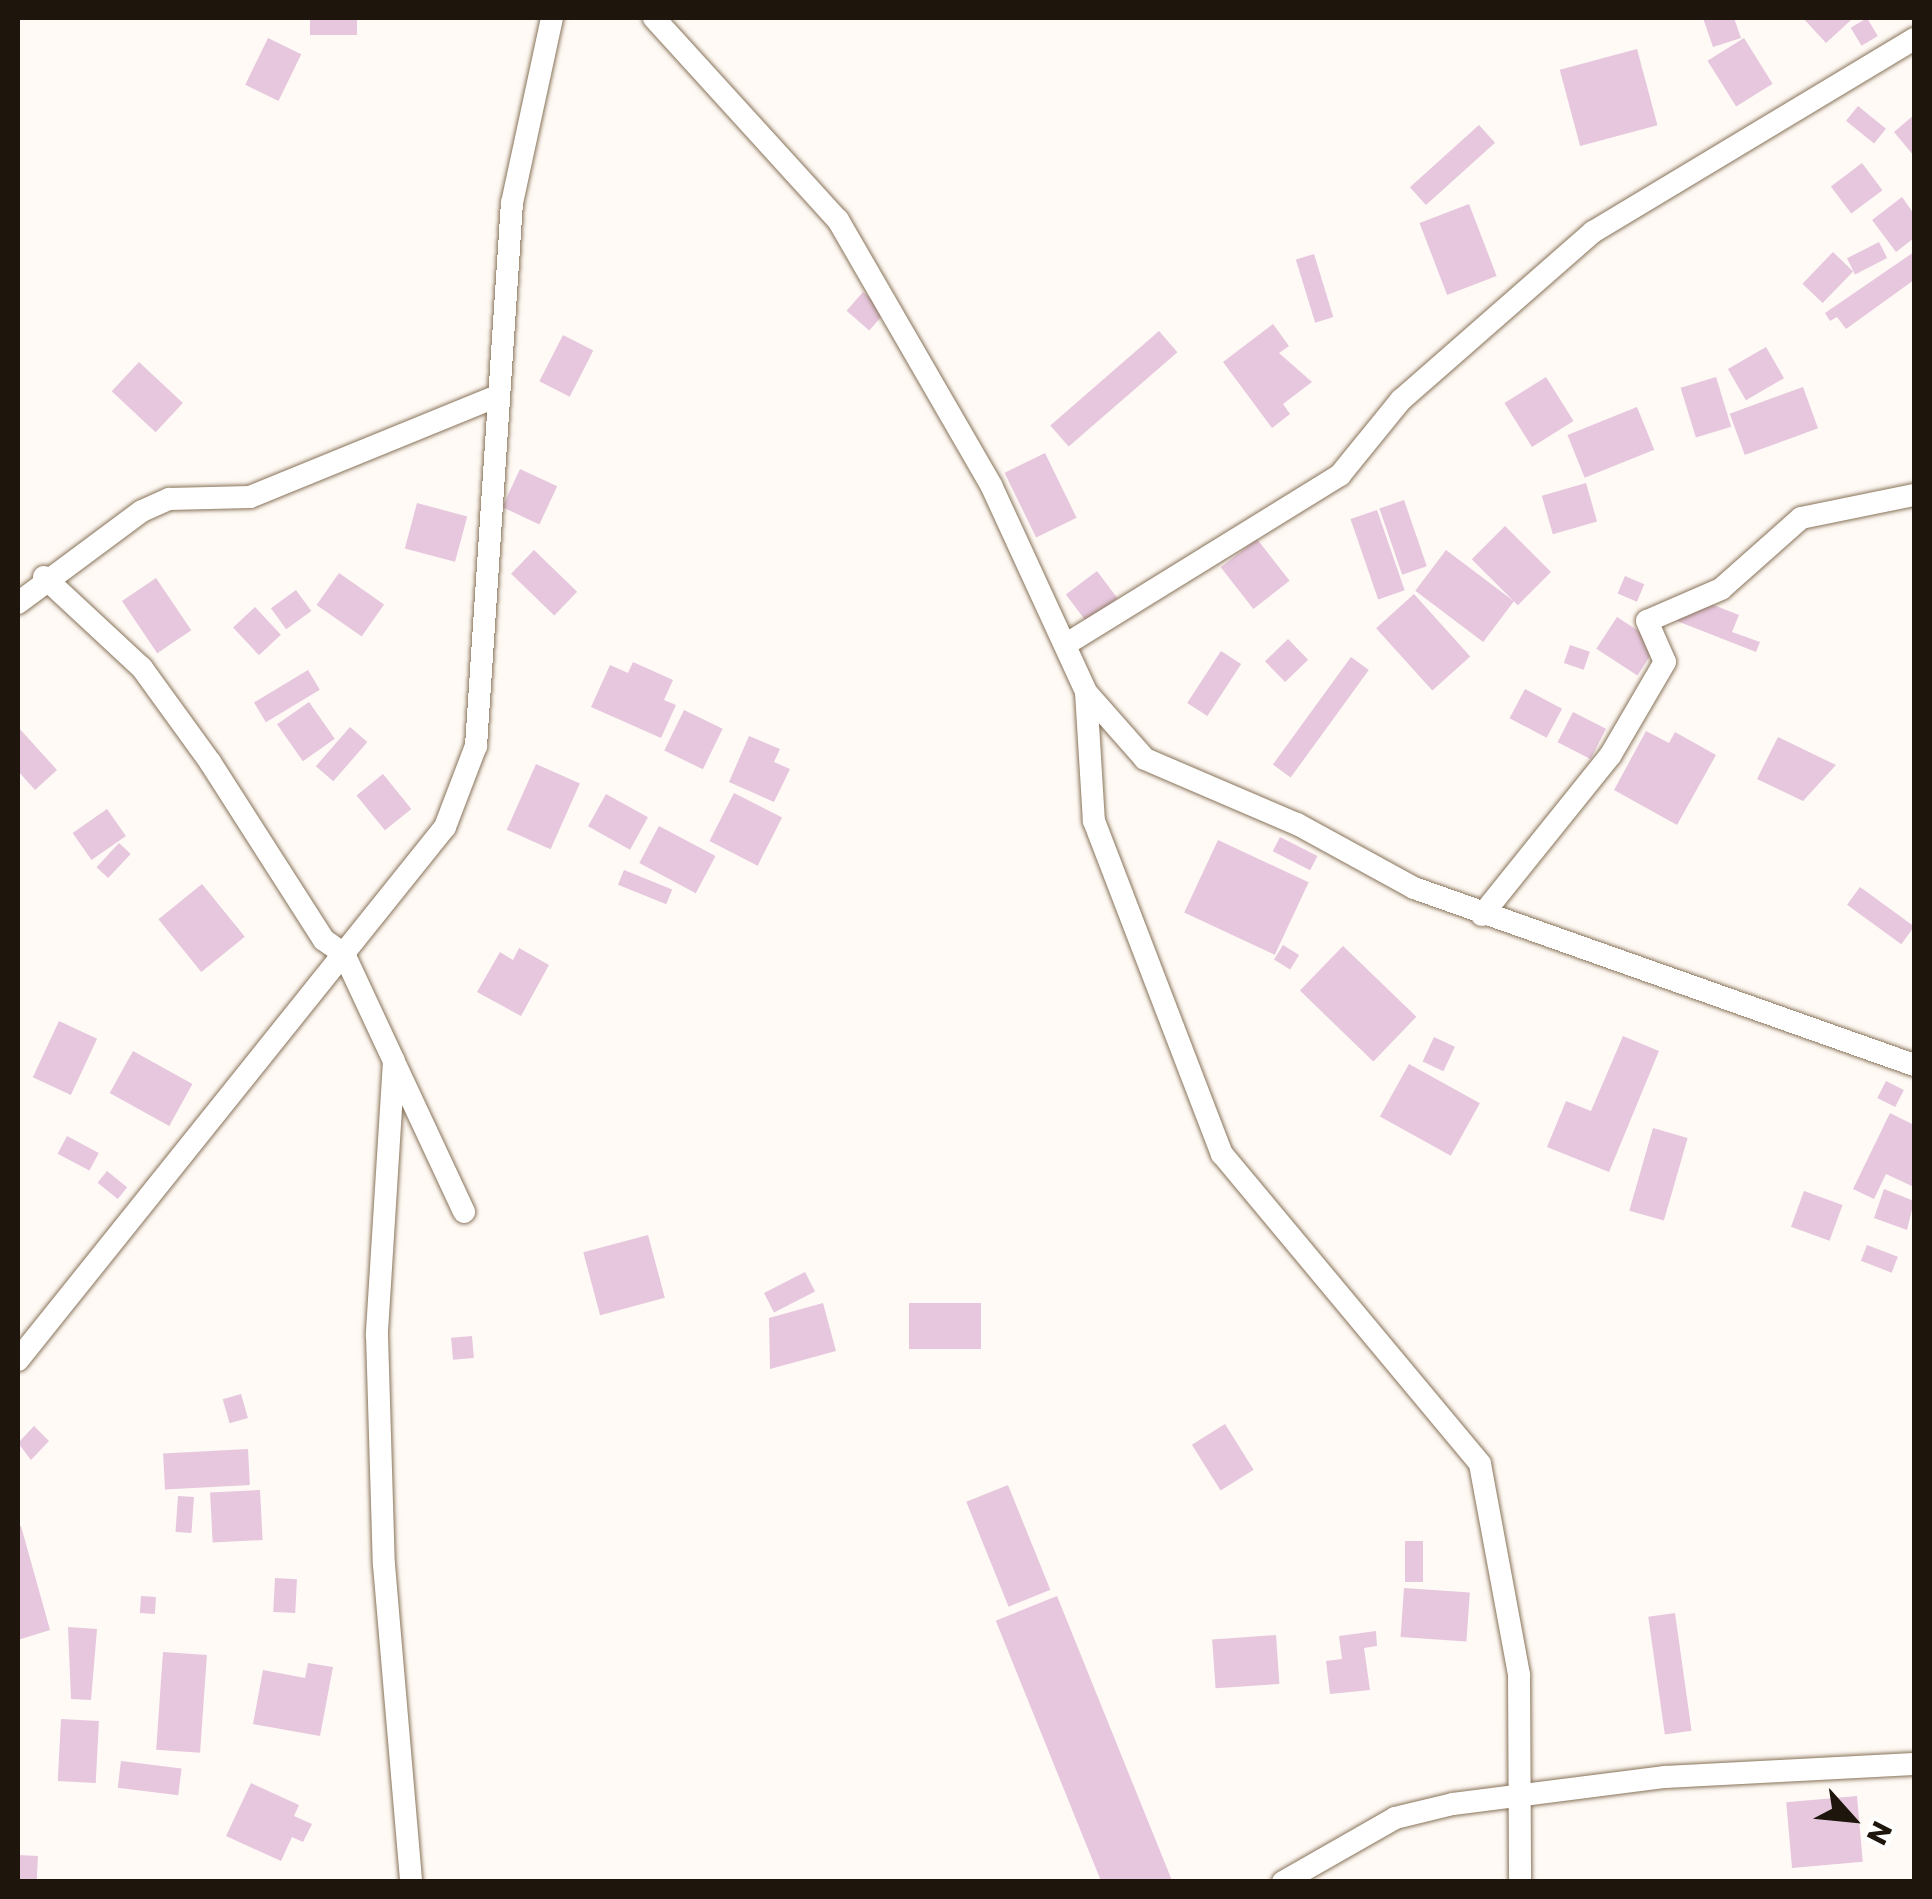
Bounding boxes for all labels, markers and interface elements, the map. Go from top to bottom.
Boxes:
north arrow [1802,1769,1902,1869]
text: N [1857,1815,1901,1851]

